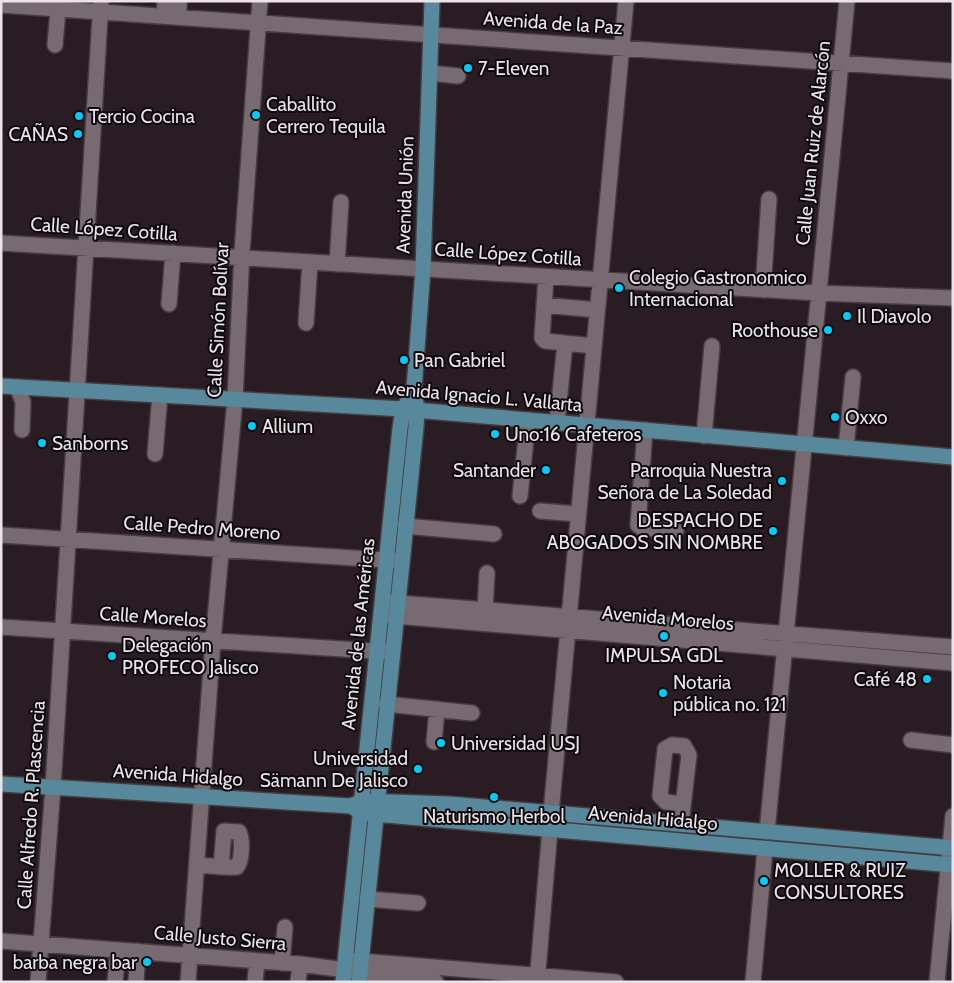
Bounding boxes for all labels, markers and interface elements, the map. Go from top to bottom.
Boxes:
street label: Avenida de la Paz [483,7,623,39]
street label: Calle Juan Ruiz de Alarcón [791,39,835,247]
place label: 7-Eleven [478,57,549,80]
marker: 7-Eleven [462,62,474,74]
place label: Caballito Cerrero Tequila [266,93,386,138]
place label: Tercio Cocina [89,105,195,128]
marker: Caballito Cerrero Tequila [250,109,262,121]
marker: Tercio Cocina [73,110,85,122]
place label: CAÑAS [8,122,68,146]
marker: CAÑAS [72,128,84,140]
street label: Avenida Unión [391,136,419,254]
street label: Calle López Cotilla [30,212,178,246]
street label: Calle López Cotilla [434,237,582,271]
street label: Calle Simón Bolívar [202,242,234,398]
place label: Colegio Gastronomico Internacional [629,266,807,311]
marker: Colegio Gastronomico Internacional [613,282,625,294]
place label: Il Diavolo [857,305,931,328]
marker: Il Diavolo [841,310,853,322]
place label: Roothouse [731,319,818,342]
marker: Roothouse [822,324,834,336]
place label: Pan Gabriel [414,349,506,372]
marker: Pan Gabriel [398,354,410,366]
street label: Avenida Ignacio L. Vallarta [375,376,583,416]
place label: Oxxo [845,406,888,429]
marker: Oxxo [829,411,841,423]
place label: Allium [262,415,313,438]
marker: Allium [246,420,258,432]
place label: Uno:16 Cafeteros [505,423,642,446]
marker: Uno:16 Cafeteros [489,428,501,440]
place label: Sanborns [52,432,128,455]
marker: Sanborns [36,437,48,449]
place label: Santander [453,459,536,482]
place label: Parroquia Nuestra Señora de La Soledad [598,459,772,504]
marker: Santander [540,464,552,476]
marker: Parroquia Nuestra Señora de La Soledad [776,475,788,487]
place label: DESPACHO DE ABOGADOS SIN NOMBRE [547,509,763,554]
street label: Calle Pedro Moreno [123,511,281,545]
marker: DESPACHO DE ABOGADOS SIN NOMBRE [767,525,779,537]
street label: Avenida de las Américas [336,537,380,731]
street label: Avenida Morelos [601,601,735,635]
street label: Calle Morelos [99,602,208,632]
marker: IMPULSA GDL [658,630,670,642]
place label: Delegación PROFECO Jalisco [122,634,259,679]
place label: IMPULSA GDL [605,644,723,667]
marker: Delegación PROFECO Jalisco [106,650,118,662]
place label: Café 48 [854,668,917,691]
place label: Notaria pública no. 121 [673,671,786,716]
marker: Café 48 [921,673,933,685]
marker: Notaria pública no. 121 [657,687,669,699]
street label: Calle Alfredo R. Plascencia [12,700,50,910]
place label: Universidad USJ [451,732,580,755]
marker: Universidad USJ [435,737,447,749]
place label: Universidad Sämann De Jalisco [260,747,408,792]
street label: Avenida Hidalgo [112,759,244,791]
marker: Universidad Sämann De Jalisco [412,763,424,775]
marker: Naturismo Herbol [488,791,500,803]
street label: Avenida Hidalgo [587,801,719,835]
place label: Naturismo Herbol [423,805,566,828]
place label: MOLLER & RUIZ CONSULTORES [774,859,906,904]
marker: MOLLER & RUIZ CONSULTORES [758,875,770,887]
street label: Calle Justo Sierra [153,921,287,955]
place label: barba negra bar [13,951,137,974]
marker: barba negra bar [141,956,153,968]

